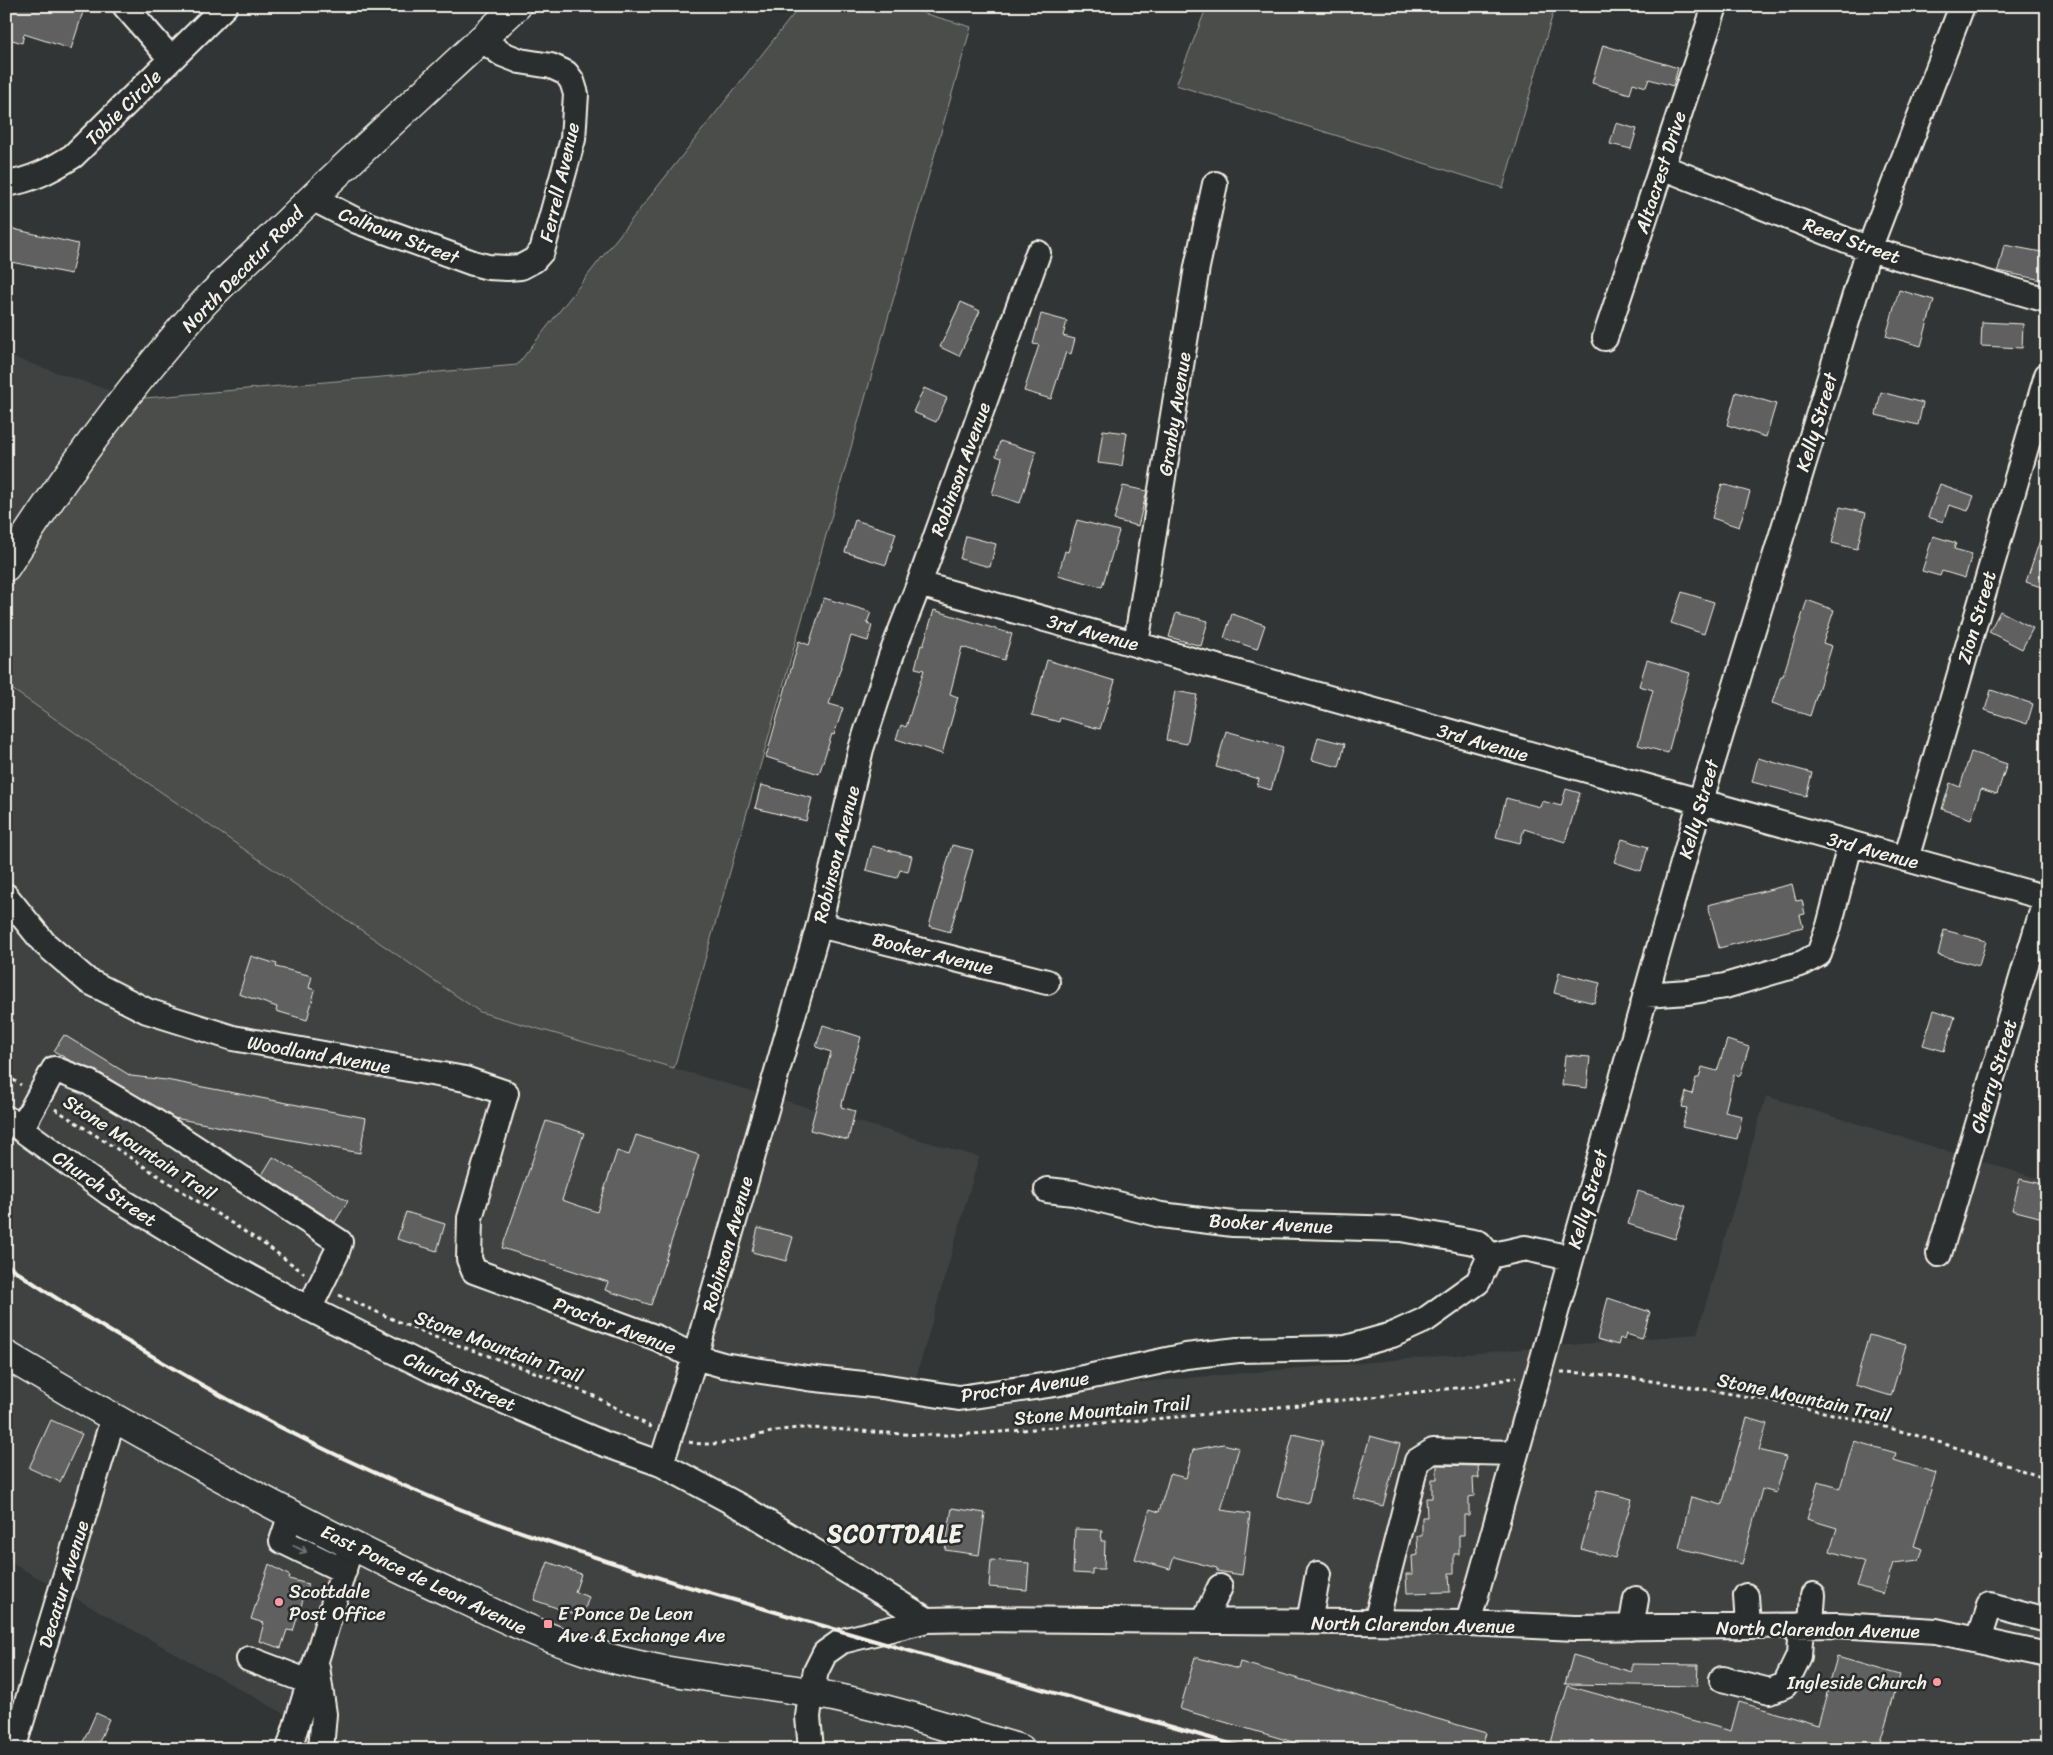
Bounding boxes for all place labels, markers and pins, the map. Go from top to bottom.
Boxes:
place label: Scottdale Post Office [289,1575,386,1630]
marker: Scottdale Post Office [273,1596,285,1608]
place label: E Ponce De Leon Ave & Exchange Ave [557,1597,725,1652]
marker: E Ponce De Leon Ave & Exchange Ave [542,1618,554,1630]
place label: Ingleside Church [1786,1666,1927,1699]
marker: Ingleside Church [1931,1676,1943,1688]

